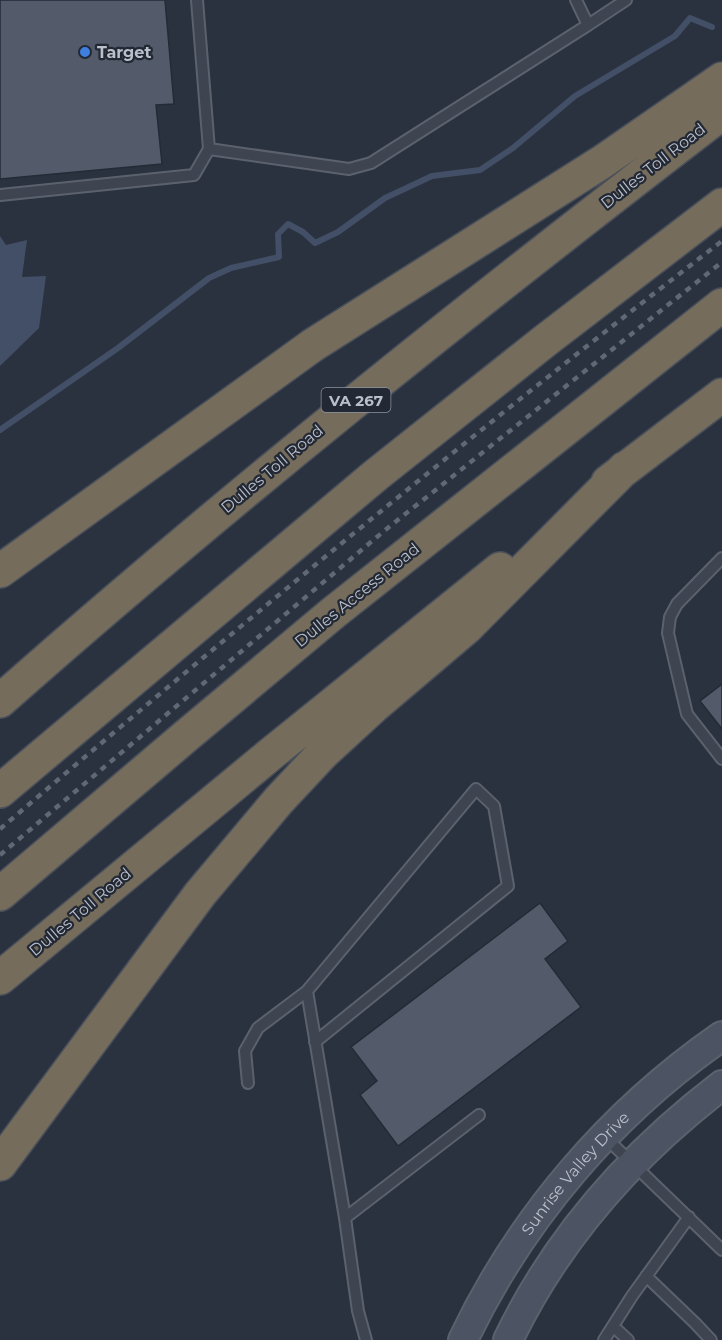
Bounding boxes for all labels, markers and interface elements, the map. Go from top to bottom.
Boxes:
place label: Target [97,43,151,62]
marker: Target [78,45,92,59]
street label: Dulles Toll Road [597,119,709,213]
road number: VA 267 [322,388,391,412]
street label: Dulles Toll Road [217,421,327,517]
street label: Dulles Access Road [291,539,423,651]
street label: Dulles Toll Road [25,864,135,960]
street label: Sunrise Valley Drive [517,1107,633,1238]

